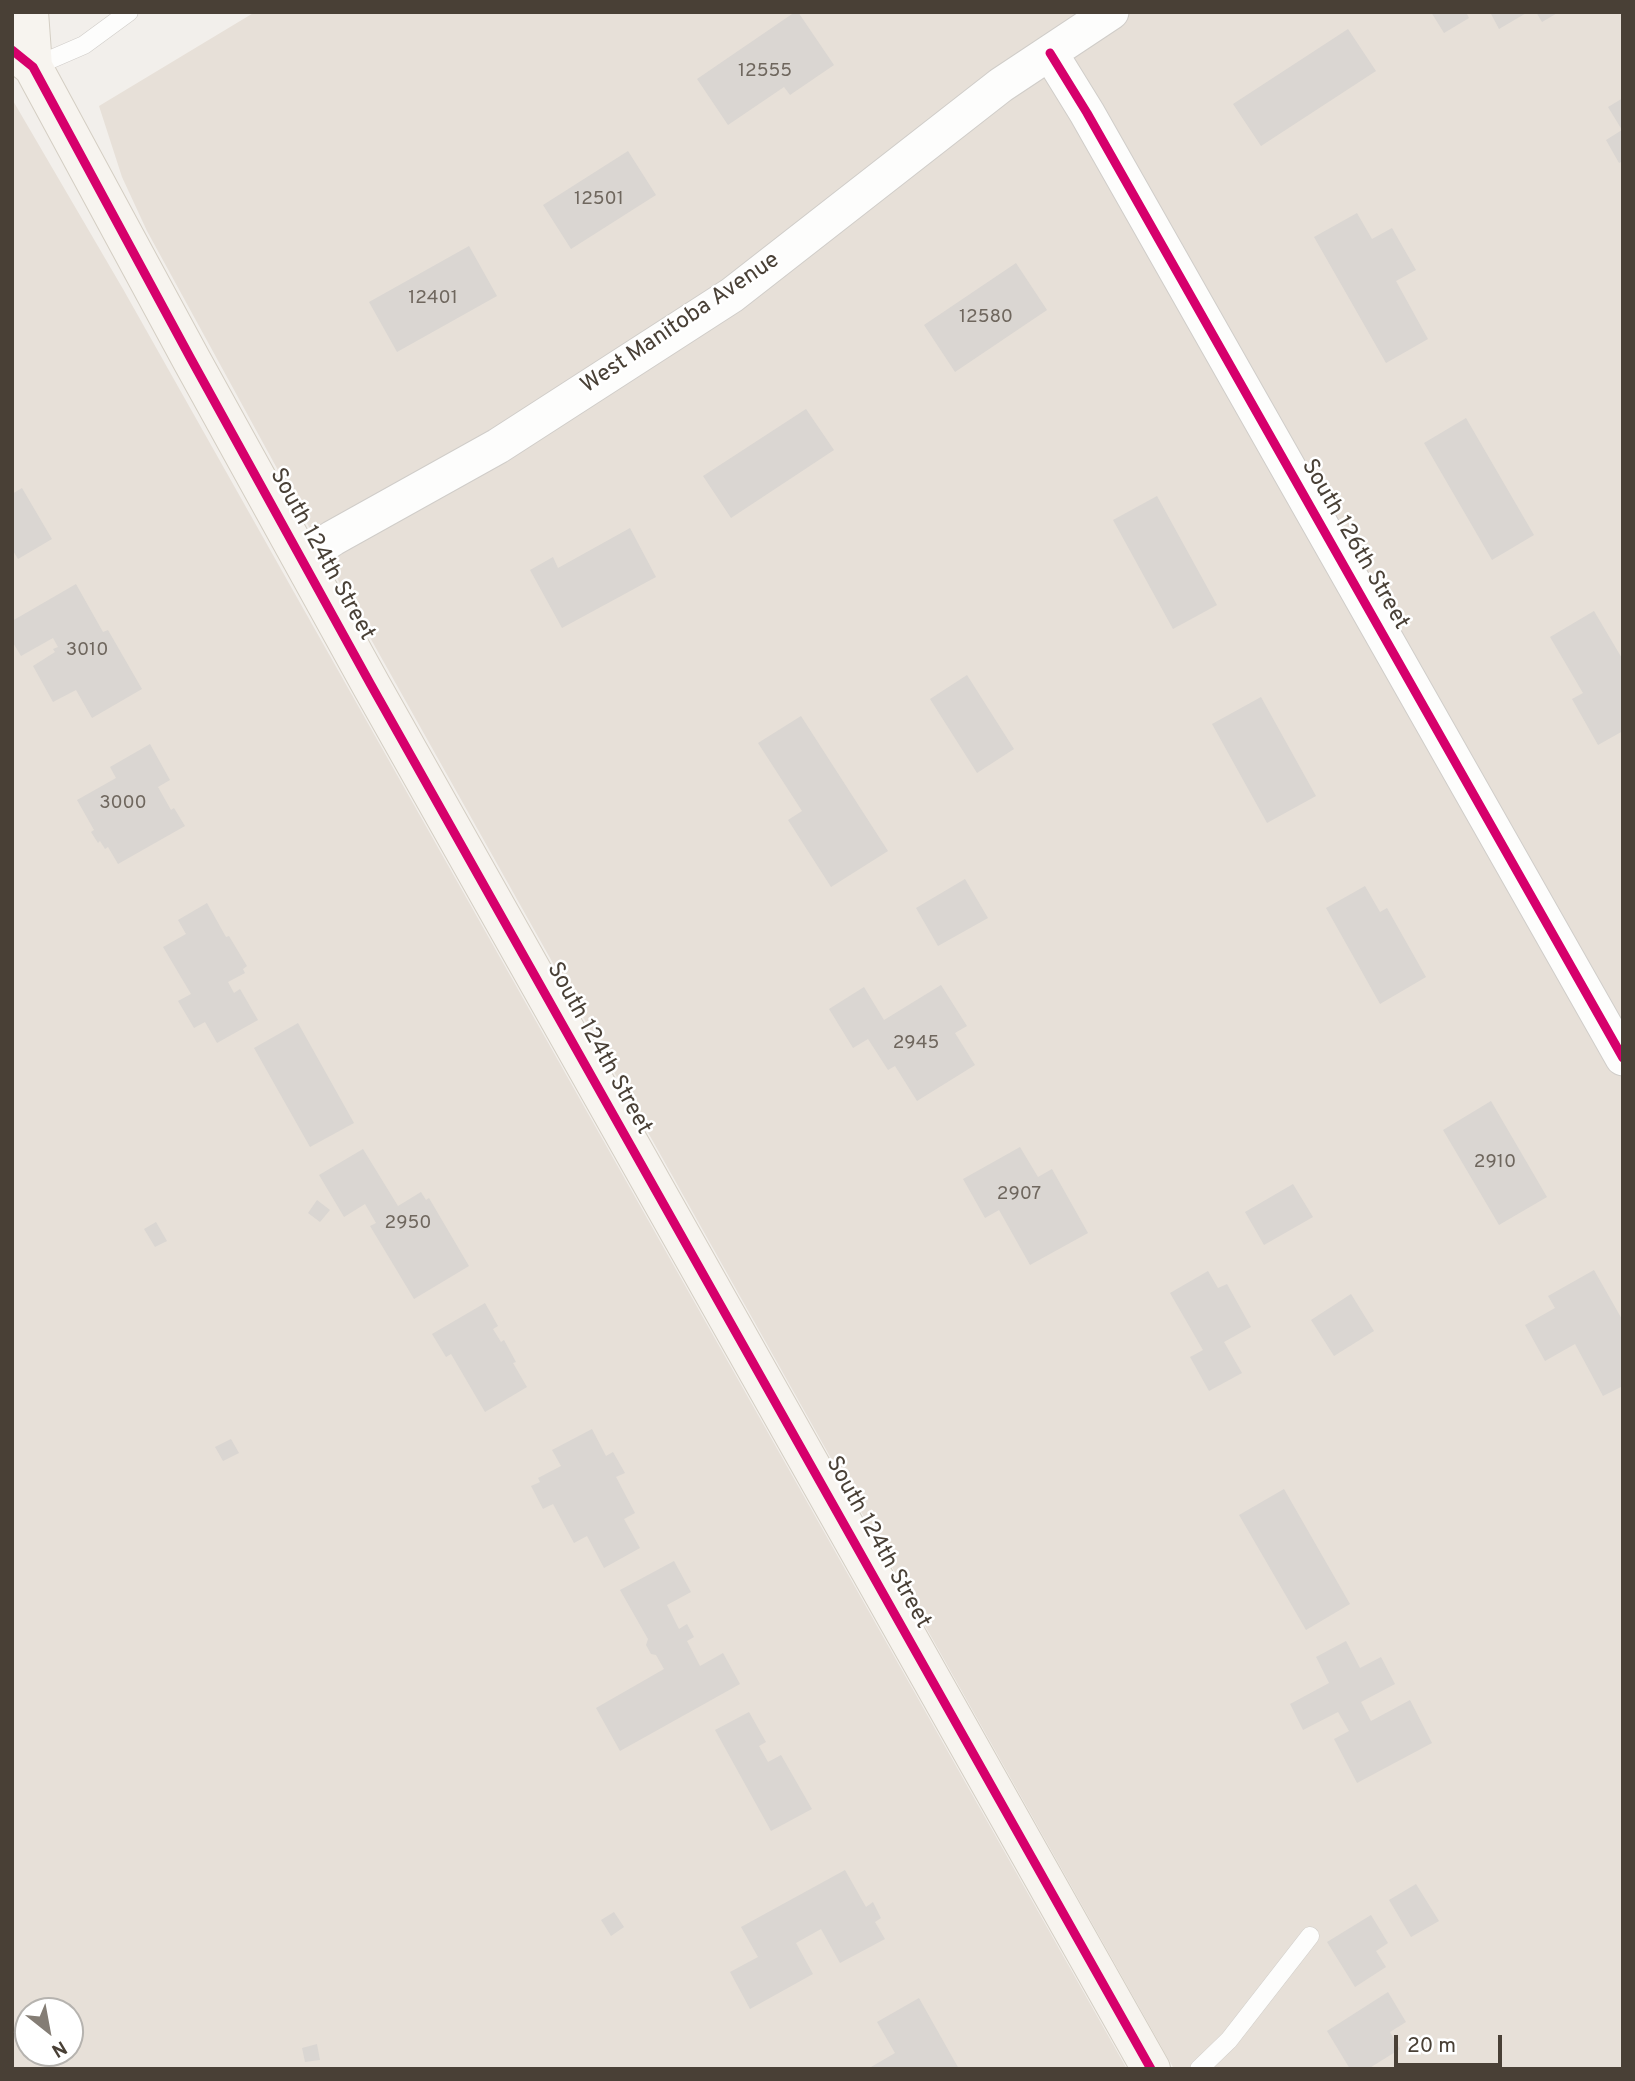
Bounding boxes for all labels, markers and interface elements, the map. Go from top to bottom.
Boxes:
house number: 12555 [738,61,792,83]
house number: 12501 [574,189,624,211]
street label: West Manitoba Avenue [576,247,786,401]
house number: 12401 [408,288,458,310]
house number: 12580 [959,307,1013,329]
street label: South 126th Street [1294,455,1414,635]
street label: South 124th Street [262,464,380,646]
house number: 3010 [66,640,108,662]
house number: 3000 [99,793,147,815]
street label: South 124th Street [539,958,657,1140]
house number: 2945 [893,1033,939,1055]
house number: 2910 [1474,1152,1516,1174]
house number: 2907 [997,1184,1041,1206]
house number: 2950 [385,1213,431,1235]
street label: South 124th Street [818,1452,936,1634]
north arrow [14,1997,84,2067]
scale bar [1397,2022,1506,2066]
text: 20 m [1407,2033,1456,2060]
text: N [47,2034,71,2062]

